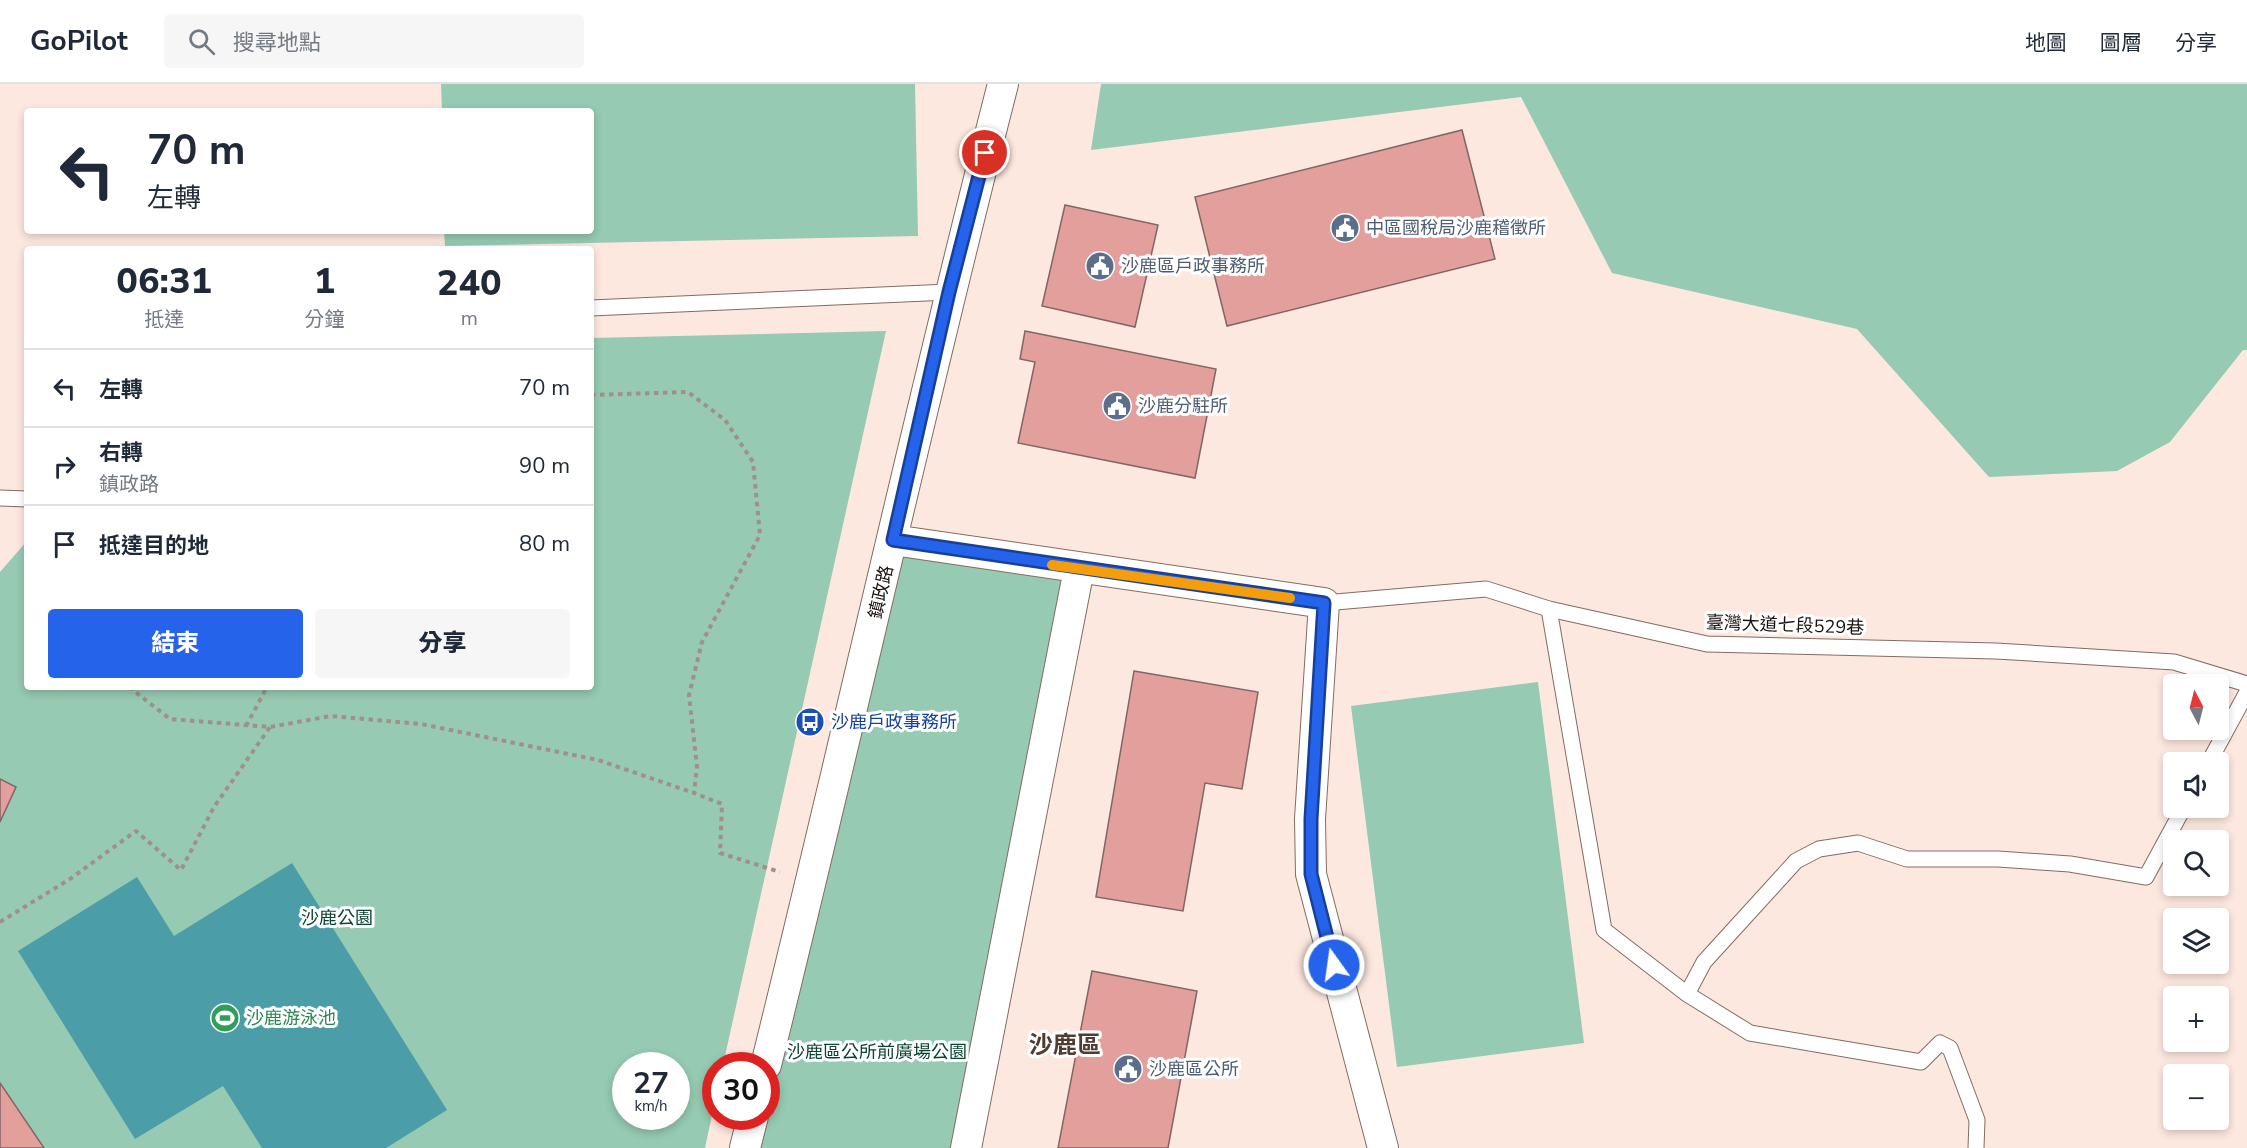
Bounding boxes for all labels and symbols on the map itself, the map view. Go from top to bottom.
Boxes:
pin [959,127,1010,178]
public building icon: 中區國稅局沙鹿稽徵所 [1329,212,1361,244]
place label: 中區國稅局沙鹿稽徵所 [1366,216,1546,240]
public building icon: 沙鹿區戶政事務所 [1084,250,1116,282]
place label: 沙鹿區戶政事務所 [1121,254,1265,278]
public building icon: 沙鹿分駐所 [1101,390,1133,422]
place label: 沙鹿分駐所 [1138,394,1228,418]
street label: 鎮政路 [863,563,899,621]
street label: 臺灣大道七段529巷 [1705,610,1865,640]
north arrow [2163,674,2229,740]
bus stop icon: 沙鹿戶政事務所 [794,706,826,738]
place label: 沙鹿戶政事務所 [831,710,957,734]
park label: 沙鹿公園 [301,906,373,930]
position arrow [1302,933,1366,997]
sports icon: 沙鹿游泳池 [209,1002,241,1034]
place label: 沙鹿游泳池 [246,1006,336,1030]
district label: 沙鹿區 [1029,1029,1101,1061]
park label: 沙鹿區公所前廣場公園 [787,1040,967,1064]
speed limit sign: 30 [702,1052,780,1130]
public building icon: 沙鹿區公所 [1112,1053,1144,1085]
place label: 沙鹿區公所 [1149,1057,1239,1081]

